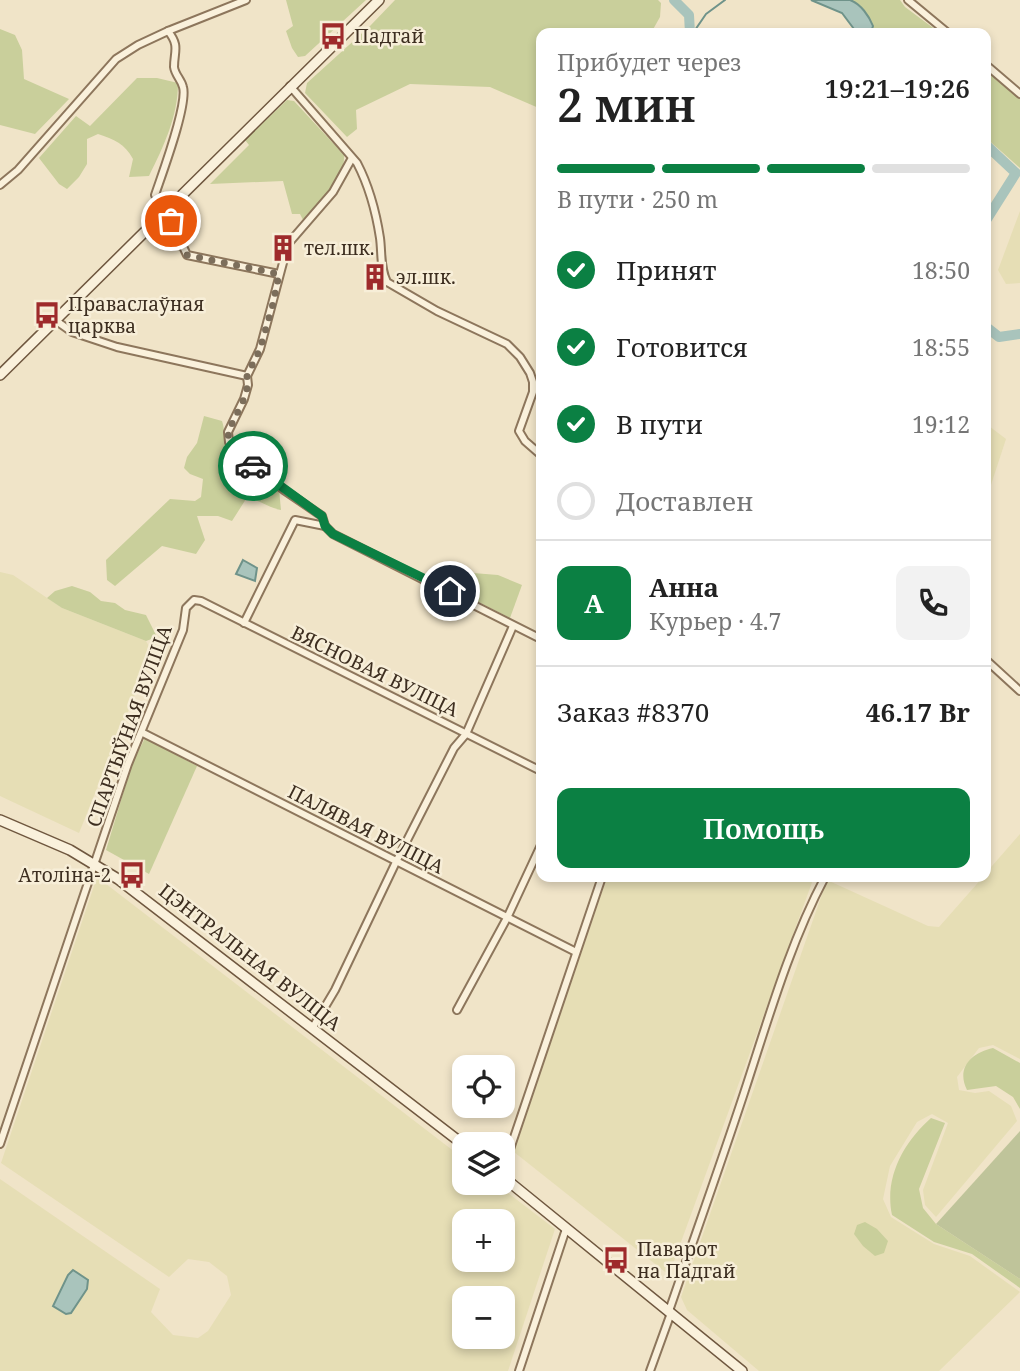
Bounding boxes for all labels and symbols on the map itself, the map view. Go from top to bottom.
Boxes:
bus stop icon: Падгай [318,21,348,51]
place label: Падгай [354,23,424,49]
pin [141,191,201,251]
building icon: тел.шк. [268,233,298,263]
place label: тел.шк. [304,235,375,261]
building icon: эл.шк. [360,262,390,292]
place label: эл.шк. [396,264,456,290]
place label: Праваслаўная царква [68,291,204,339]
bus stop icon: Праваслаўная царква [32,300,62,330]
courier [218,431,288,501]
pin [420,561,480,621]
street label: ВЯСНОВАЯ ВУЛІЦА [287,619,464,723]
street label: СПАРТЫЎНАЯ ВУЛІЦА [80,621,178,831]
street label: ПАЛЯВАЯ ВУЛІЦА [283,778,449,880]
bus stop icon: Атоліна-2 [117,860,147,890]
place label: Атоліна-2 [18,862,111,888]
street label: ЦЭНТРАЛЬНАЯ ВУЛІЦА [153,878,347,1037]
place label: Паварот на Падгай [637,1236,736,1284]
bus stop icon: Паварот на Падгай [601,1245,631,1275]

